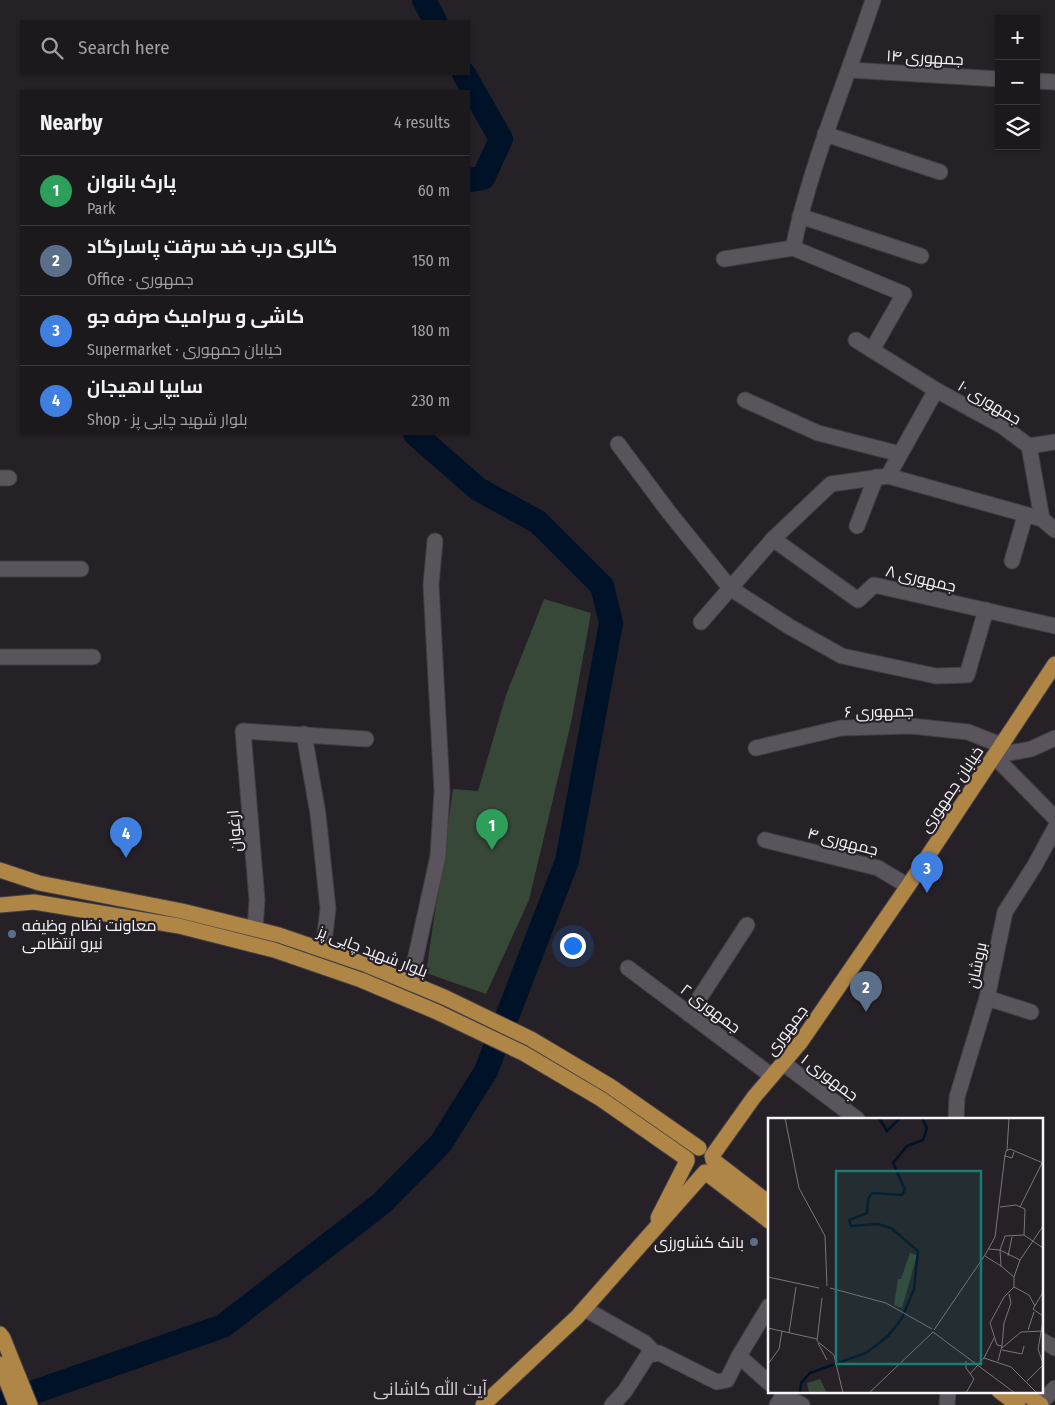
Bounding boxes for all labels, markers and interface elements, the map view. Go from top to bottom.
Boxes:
map controls [995,15,1040,150]
button: + [995,15,1040,60]
search box [20,20,470,75]
icon: search [38,34,66,62]
text: Search here [78,36,170,59]
street label: جمهوری ۱۴ [886,46,964,70]
button: − [995,60,1040,105]
button: layers [995,105,1040,150]
text: Nearby [40,110,102,136]
text: 4 results [394,113,450,132]
text: پارک بانوان [87,170,176,193]
text: 1 [53,181,59,200]
text: 60 m [418,181,450,200]
text: Park [87,199,115,218]
text: گالری درب ضد سرقت پاسارگاد [87,235,337,258]
text: 2 [52,251,60,270]
text: 150 m [412,251,450,270]
text: Office · جمهوری [87,270,194,289]
text: کاشی و سرامیک صرفه جو [87,305,304,328]
text: 3 [52,321,60,340]
text: 180 m [411,321,450,340]
text: Supermarket · خیابان جمهوری [87,340,282,359]
text: سایپا لاهیجان [87,375,203,398]
street label: جمهوری ۱۰ [954,376,1025,430]
text: 4 [52,391,60,410]
text: 230 m [411,391,450,410]
text: Shop · بلوار شهید چایی پز [87,410,248,429]
street label: جمهوری ۸ [884,561,958,597]
street label: جمهوری ۶ [844,701,914,723]
street label: خیابان جمهوری [916,743,988,836]
street label: ارغوان [223,809,247,853]
pin: 1 [476,809,508,850]
pin: 4 [110,817,142,858]
street label: جمهوری ۴ [805,824,880,860]
pin: 3 [911,852,943,893]
place label: معاونت نظام وظیفه نیرو انتظامی [22,916,157,954]
street label: بلوار شهید چایی پز [313,921,431,983]
marker: معاونت نظام وظیفه نیرو انتظامی [6,928,18,940]
your location [560,933,586,959]
street label: بروشان [962,940,992,990]
pin: 2 [850,971,882,1012]
street label: جمهوری ۲ [676,980,744,1038]
street label: جمهوری [761,1001,812,1060]
street label: جمهوری ۱ [797,1050,862,1106]
inset map [768,1118,1042,1392]
place label: بانک کشاورزی [654,1233,744,1253]
marker: بانک کشاورزی [748,1236,760,1248]
district label: آیت الله کاشانی [373,1377,487,1400]

